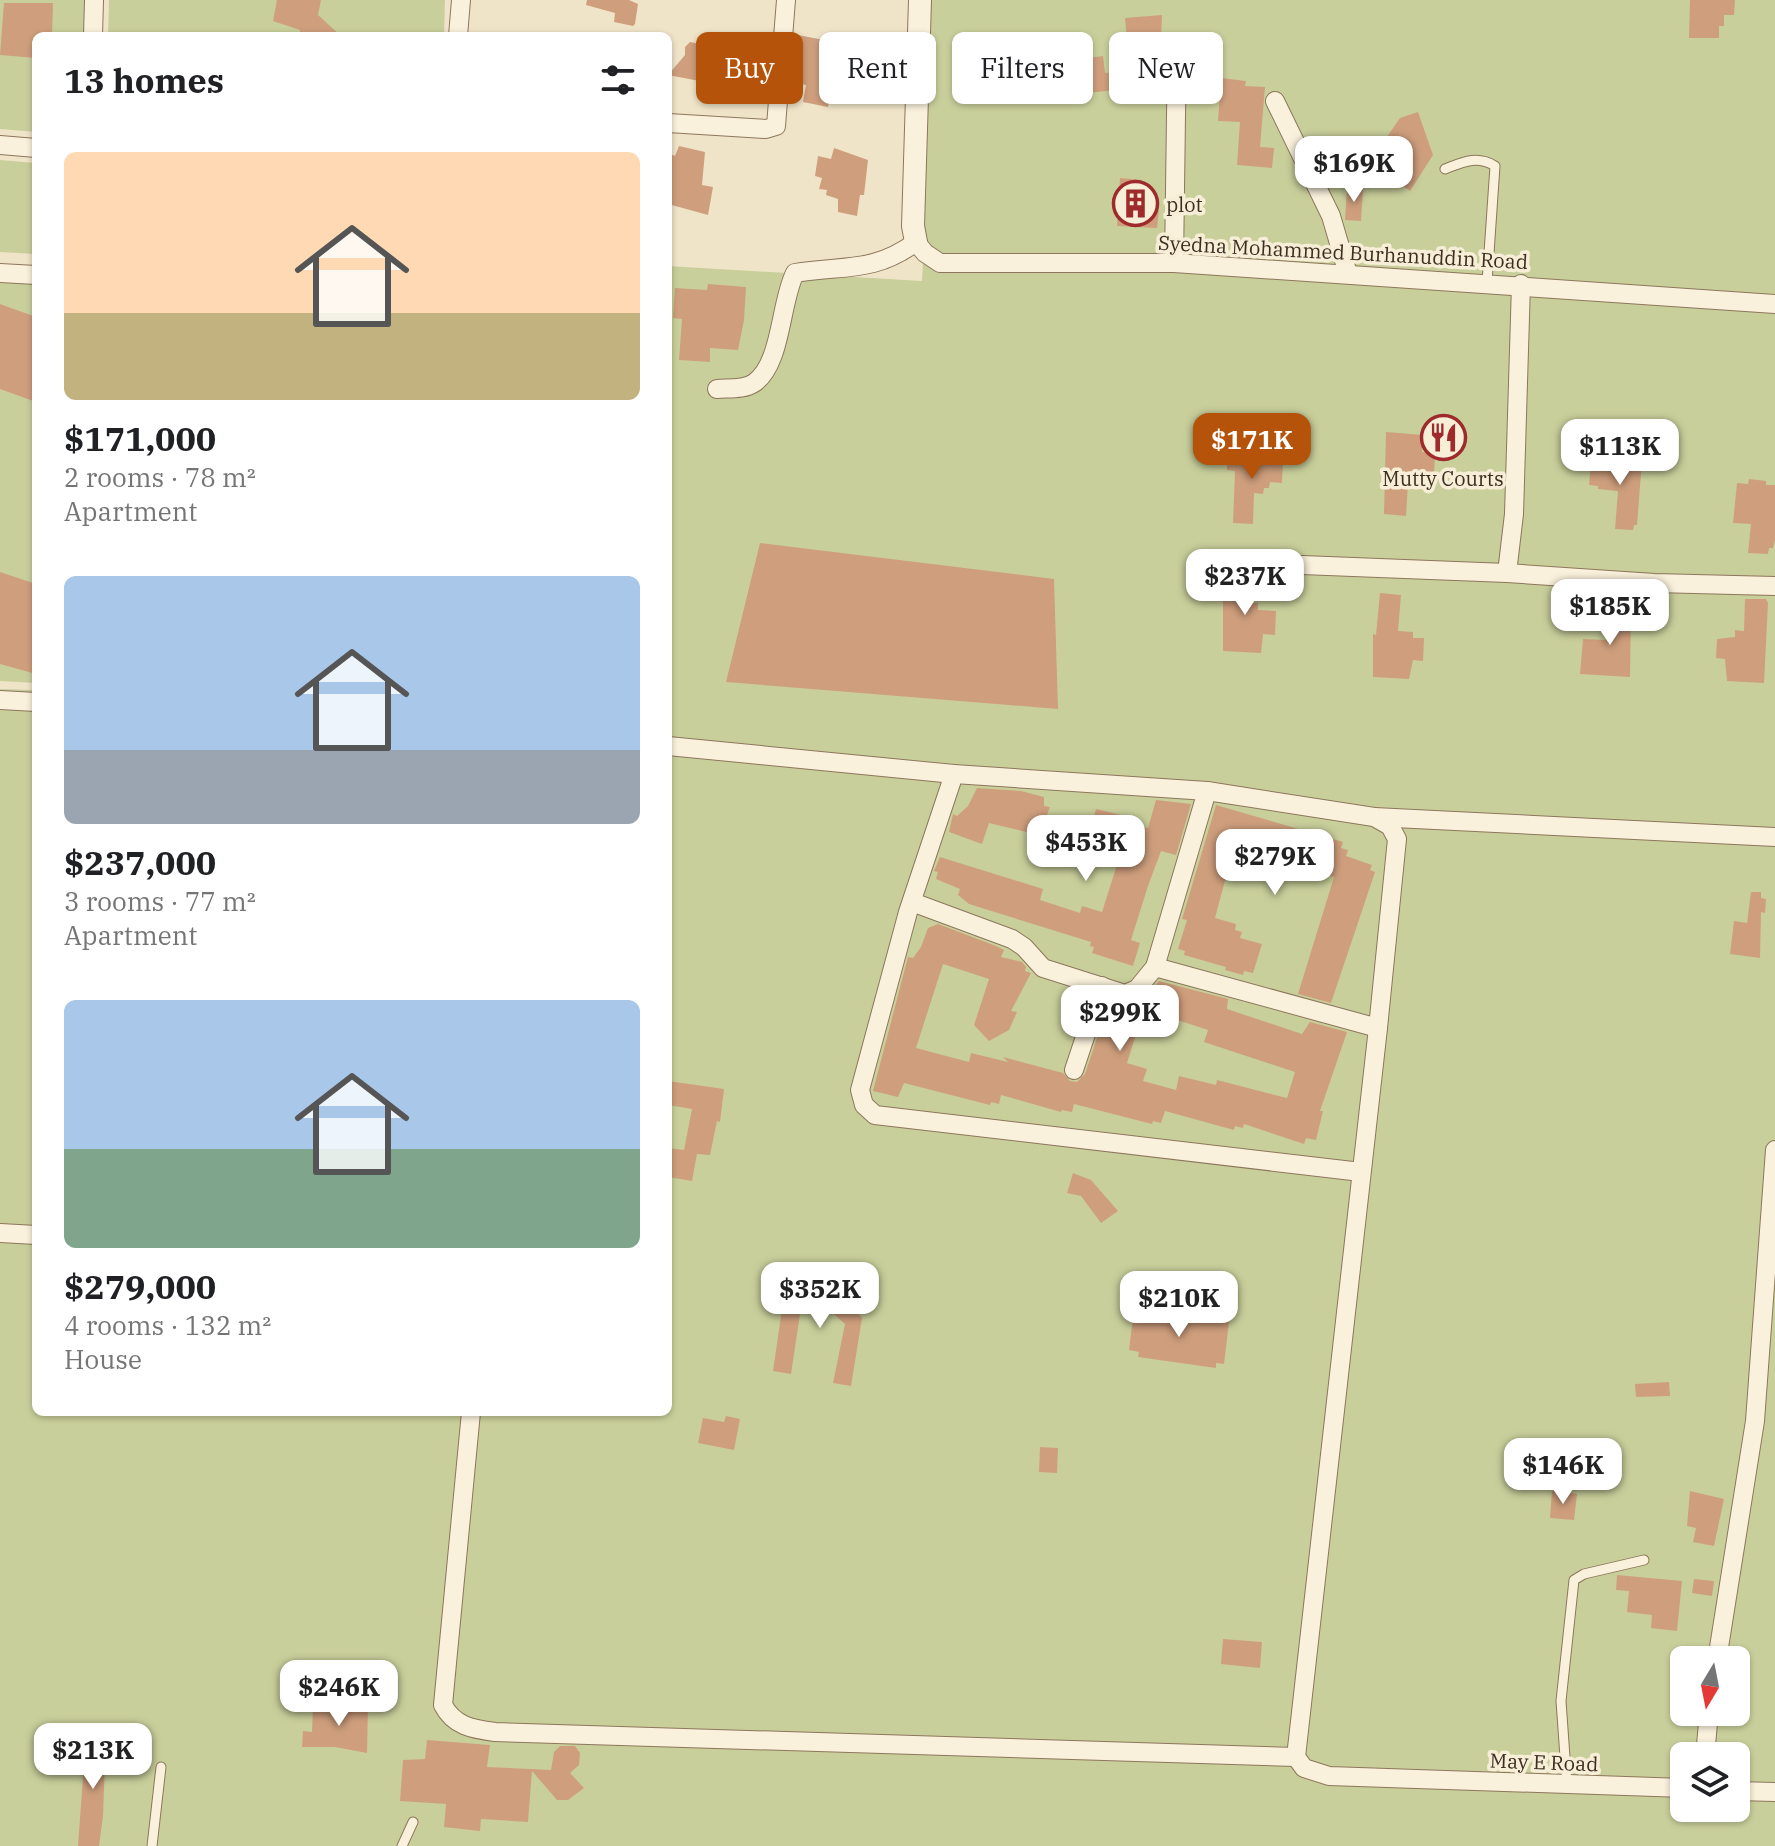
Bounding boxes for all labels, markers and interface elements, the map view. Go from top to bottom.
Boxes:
chip: Buy [696,32,803,104]
chip: Rent [819,32,936,104]
chip: Filters [952,32,1093,104]
chip: New [1109,32,1223,104]
text: 13 homes [64,58,224,102]
icon: filters [596,58,640,102]
pin: $169K [1298,136,1410,204]
text: $169K [1313,145,1395,179]
building icon: plot [1111,180,1159,228]
place label: plot [1166,191,1203,218]
icon: home [280,204,424,348]
street label: Syedna Mohammed Burhanuddin Road [1157,229,1529,275]
pin: $171K [1196,413,1308,481]
restaurant icon: Mutty Courts [1419,414,1467,462]
text: $171,000 [64,416,216,460]
pin: $113K [1564,419,1676,487]
text: $171K [1211,422,1293,456]
text: $113K [1579,428,1661,462]
text: 2 rooms · 78 m² [64,460,256,494]
place label: Mutty Courts [1382,465,1504,492]
text: Apartment [64,494,197,528]
pin: $237K [1189,549,1301,617]
text: $237K [1204,558,1286,592]
pin: $185K [1554,579,1666,647]
text: $185K [1569,588,1651,622]
icon: home [280,628,424,772]
pin: $453K [1030,815,1142,883]
text: $453K [1045,824,1127,858]
pin: $279K [1219,829,1331,897]
text: $279K [1234,838,1316,872]
text: $237,000 [64,840,216,884]
text: 3 rooms · 77 m² [64,884,256,918]
text: Apartment [64,918,197,952]
pin: $299K [1064,985,1176,1053]
text: $299K [1079,994,1161,1028]
icon: home [280,1052,424,1196]
pin: $352K [764,1262,876,1330]
text: $279,000 [64,1264,216,1308]
text: $352K [779,1271,861,1305]
pin: $210K [1123,1271,1235,1339]
text: $210K [1138,1280,1220,1314]
text: 4 rooms · 132 m² [64,1308,271,1342]
text: House [64,1342,142,1376]
pin: $146K [1507,1438,1619,1506]
text: $146K [1522,1447,1604,1481]
north arrow [1670,1646,1750,1726]
map controls [1670,1646,1750,1822]
pin: $246K [283,1660,395,1728]
text: $246K [298,1669,380,1703]
pin: $213K [37,1723,149,1791]
text: $213K [52,1732,134,1766]
button: layers [1670,1742,1750,1822]
street label: May E Road [1489,1747,1599,1777]

